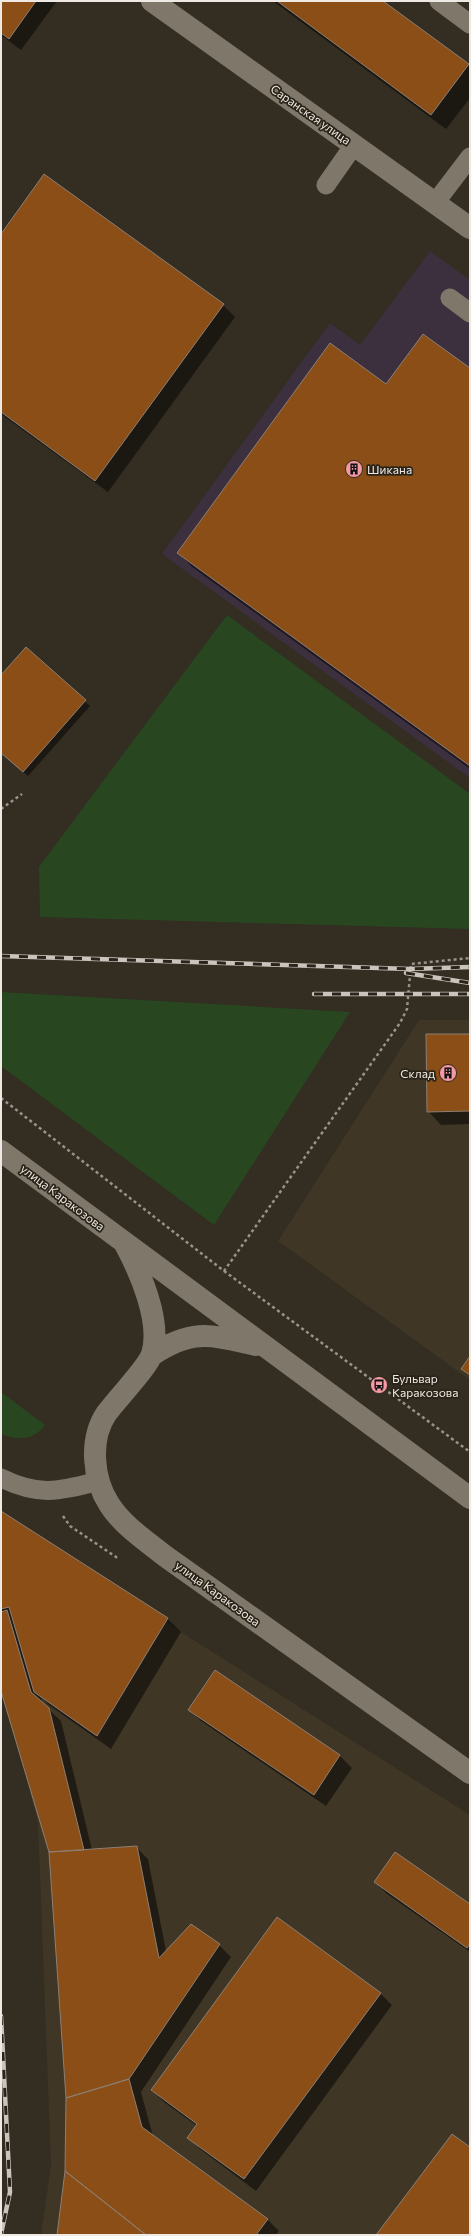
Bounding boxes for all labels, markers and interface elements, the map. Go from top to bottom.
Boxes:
street label: Саранская улица [268,81,354,147]
building icon: Шикана [344,459,364,479]
place label: Шикана [367,462,412,476]
building icon: Склад [438,1063,458,1083]
place label: Склад [400,1066,435,1080]
street label: улица Каракозова [18,1161,108,1233]
place label: Бульвар Каракозова [392,1371,458,1399]
bus stop icon: Бульвар Каракозова [369,1375,389,1395]
street label: улица Каракозова [173,1558,263,1628]

